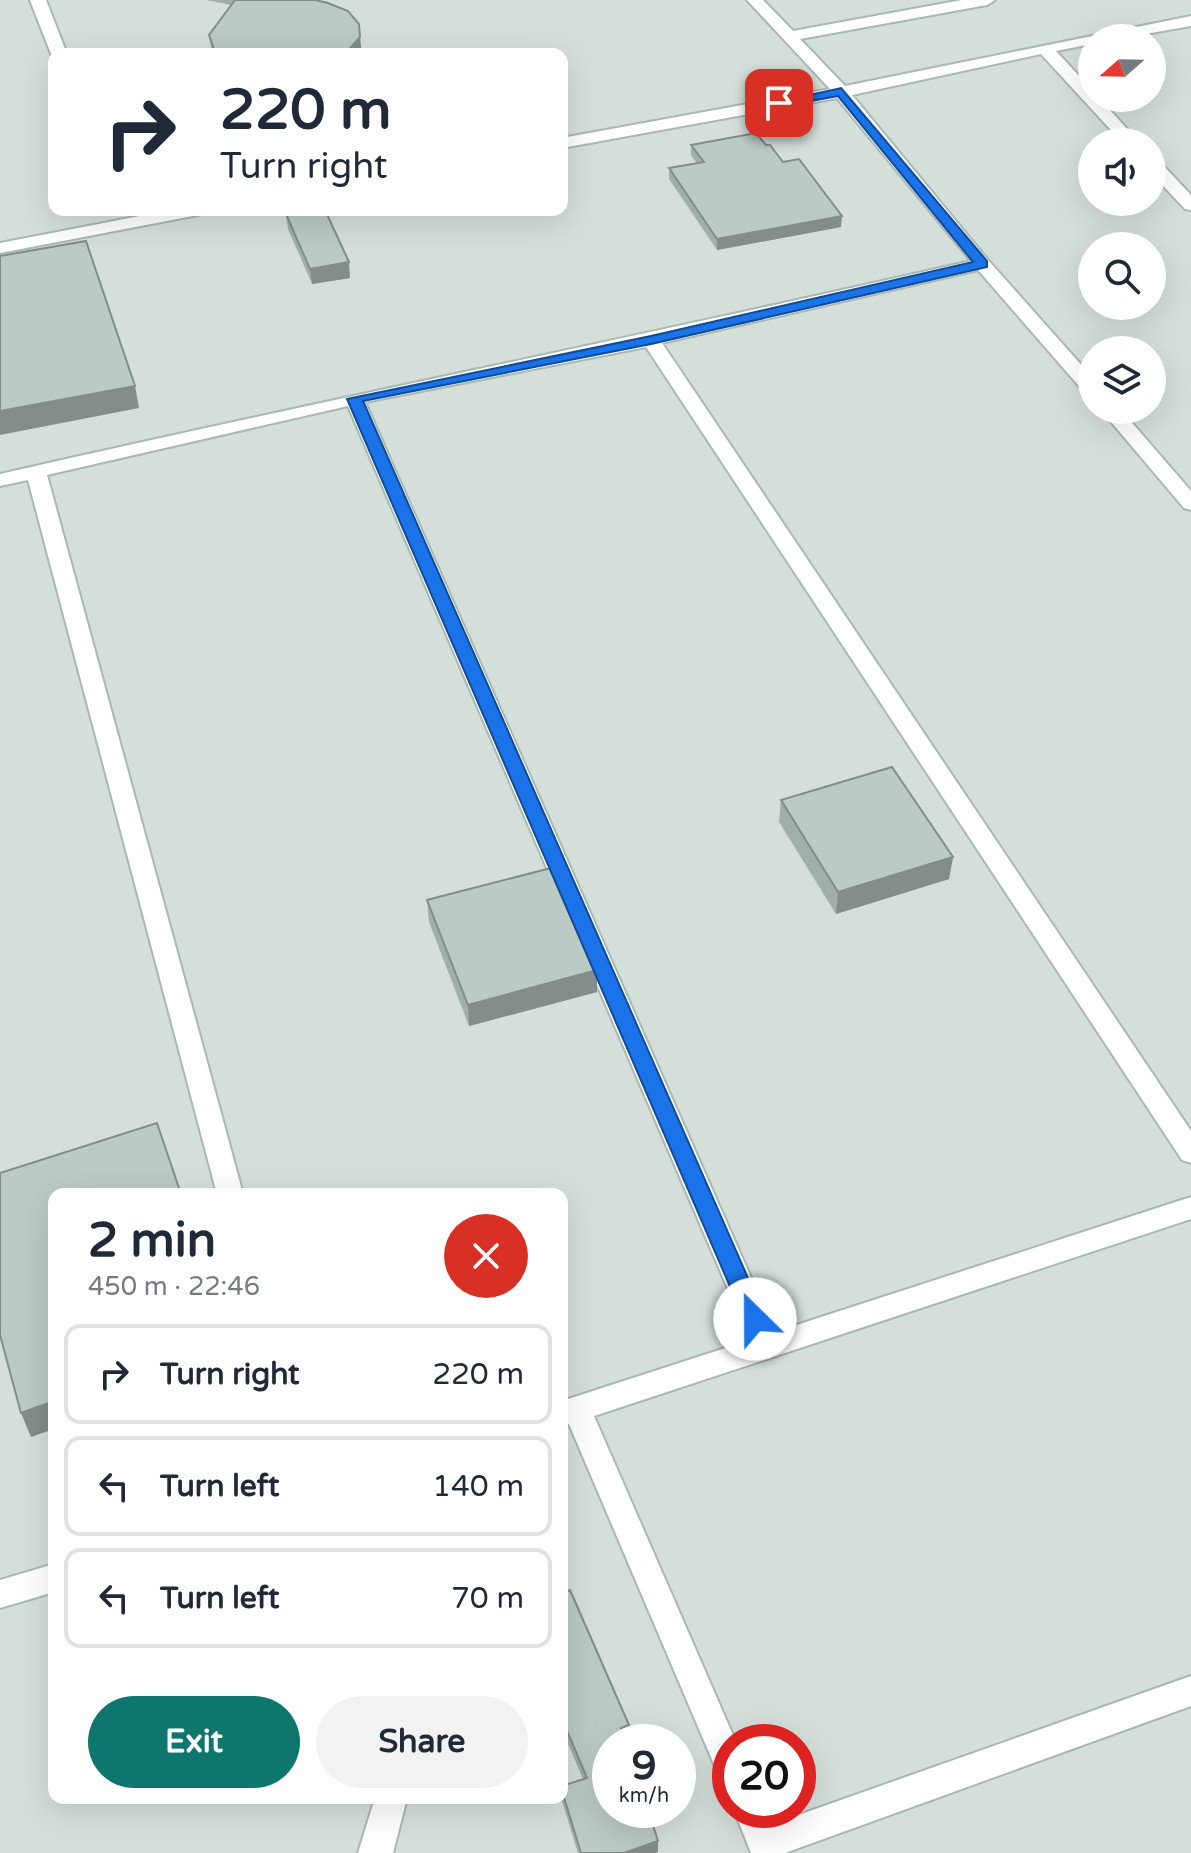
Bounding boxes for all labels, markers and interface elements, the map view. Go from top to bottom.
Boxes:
north arrow [1078,24,1166,112]
map controls [1078,24,1166,424]
pin [745,69,813,137]
text: 220 m [220,77,391,144]
icon: right [88,80,192,184]
icon: arrive [757,81,801,125]
button: sound [1078,128,1166,216]
text: Turn right [220,145,387,188]
button: search [1078,232,1166,320]
button: layers [1078,336,1166,424]
text: 2 min [88,1212,216,1270]
button: close [444,1214,528,1298]
text: 450 m · 22:46 [88,1271,260,1302]
position arrow [713,1277,797,1361]
icon: right [92,1352,136,1396]
text: Turn right [160,1356,300,1393]
text: 220 m [432,1356,524,1393]
icon: left [92,1464,136,1508]
text: Turn left [160,1468,279,1505]
text: 140 m [432,1468,524,1505]
icon: left [92,1576,136,1620]
text: Turn left [160,1580,279,1617]
text: 70 m [451,1580,524,1617]
button: Exit [88,1696,300,1788]
button: Share [316,1696,528,1788]
speed limit sign: 20 [712,1724,816,1828]
text: 9 [631,1742,657,1790]
text: km/h [619,1784,669,1808]

